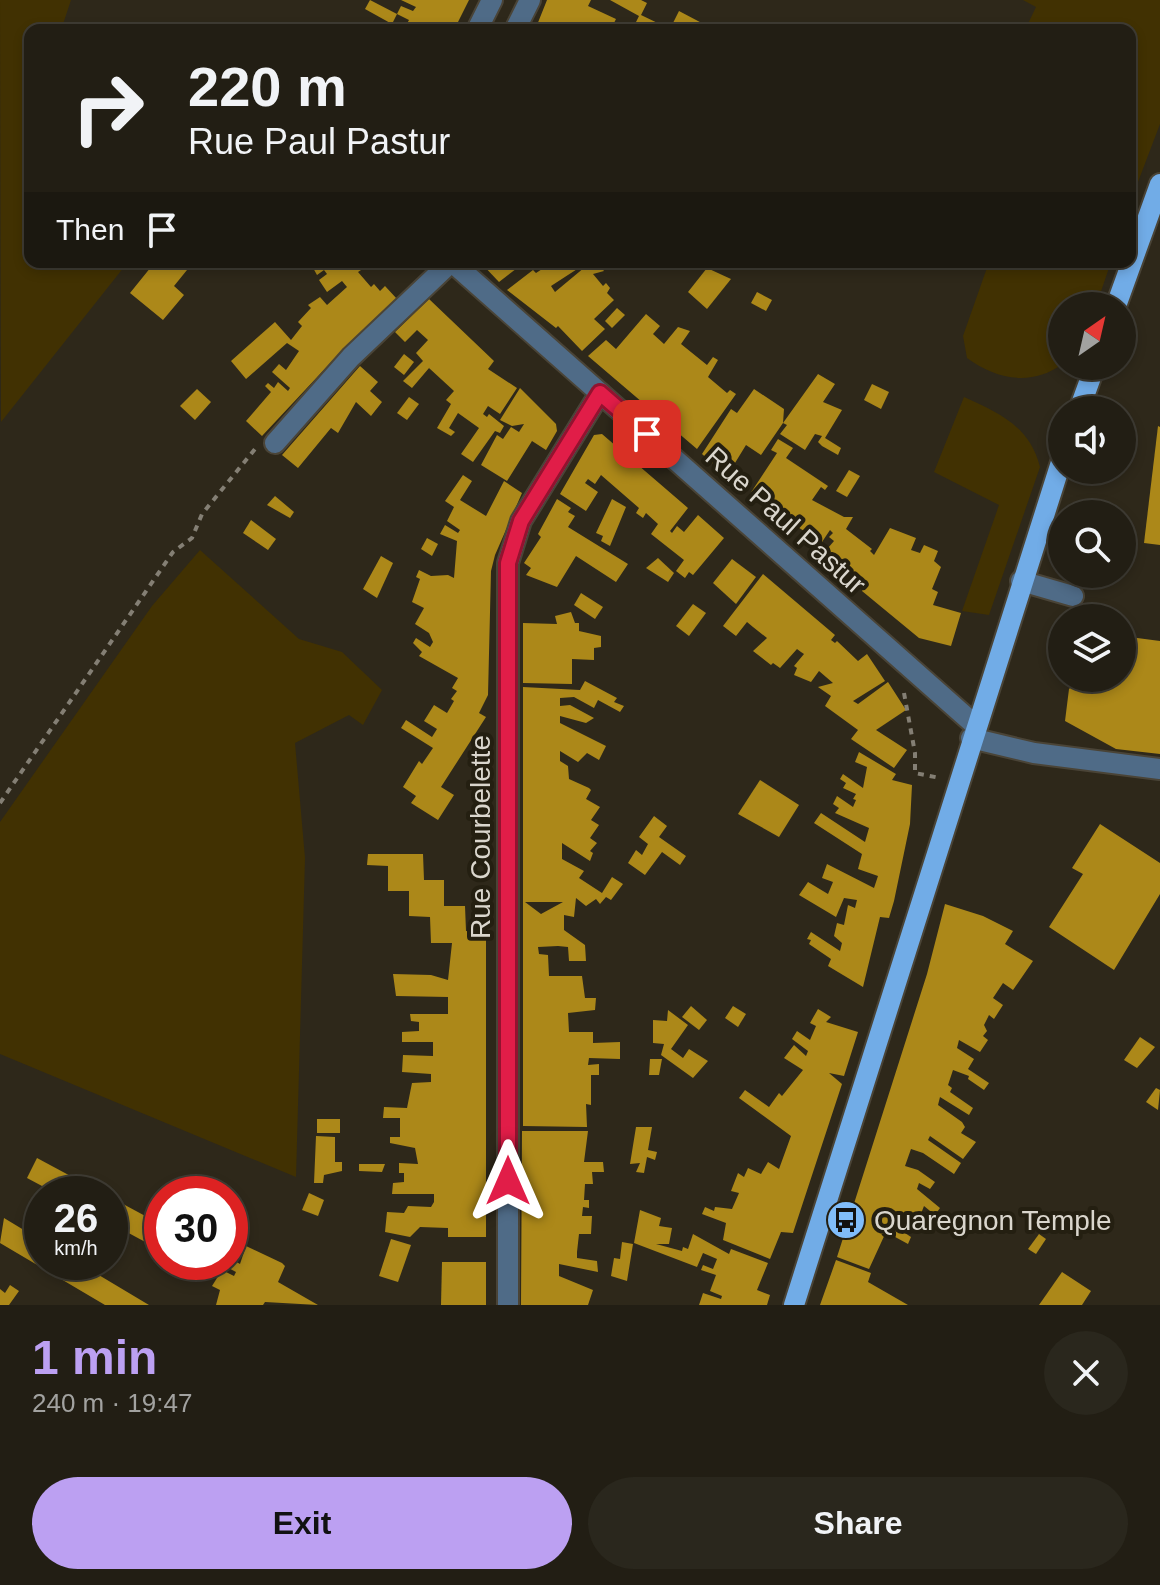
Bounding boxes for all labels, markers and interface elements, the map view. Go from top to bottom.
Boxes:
text: 220 m [188,55,347,118]
icon: right [56,56,160,160]
text: Rue Paul Pastur [188,121,450,162]
icon: arrive [140,208,184,252]
text: Then [56,213,124,246]
north arrow [1048,292,1136,380]
map controls [1048,292,1136,692]
button: sound [1048,396,1136,484]
pin [613,400,681,468]
icon: arrive [625,412,669,456]
street label: Rue Paul Pastur [700,441,872,600]
button: search [1048,500,1136,588]
button: layers [1048,604,1136,692]
street label: Rue Courbelette [465,735,496,939]
position arrow [466,1139,550,1223]
speed limit sign: 30 [144,1176,248,1280]
text: 26 [54,1196,98,1240]
bus stop icon: Quaregnon Temple [825,1199,867,1241]
place label: Quaregnon Temple [874,1205,1112,1236]
text: km/h [54,1237,98,1259]
text: 1 min [32,1331,157,1384]
button: close [1044,1331,1128,1415]
text: 240 m · 19:47 [32,1388,192,1418]
button: Exit [32,1477,572,1569]
button: Share [588,1477,1128,1569]

